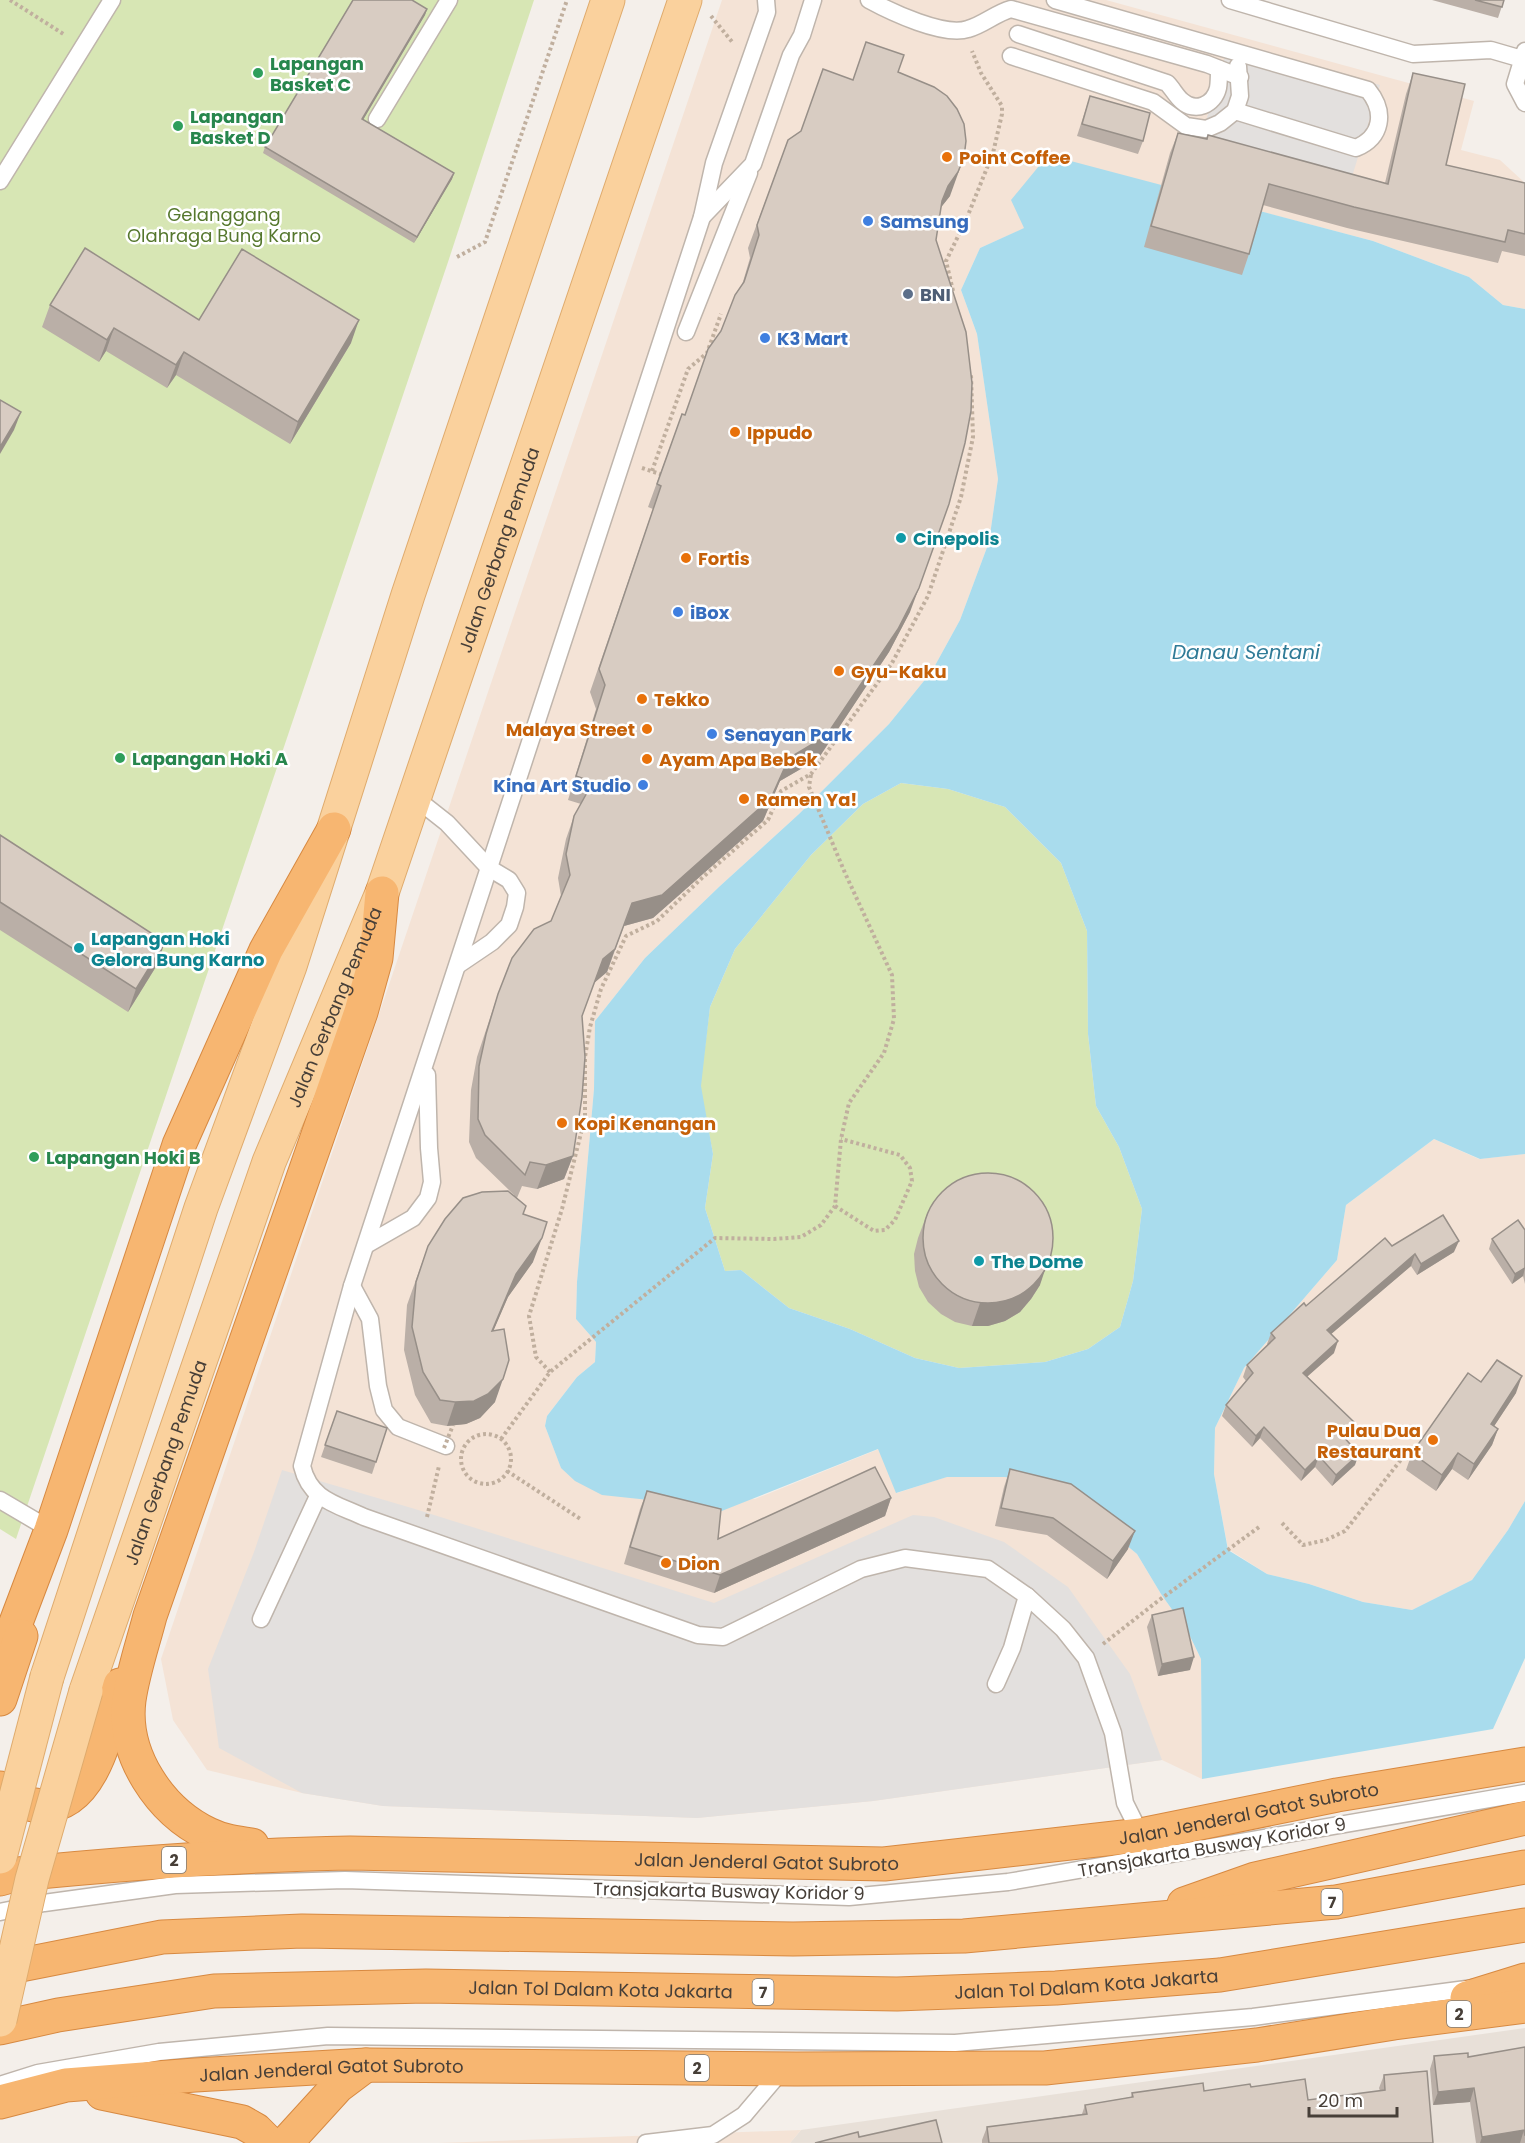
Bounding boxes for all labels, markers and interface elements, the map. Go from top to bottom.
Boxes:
place label: Lapangan Basket C [270,51,364,97]
marker: Lapangan Basket C [251,66,265,80]
place label: Lapangan Basket D [190,104,284,150]
marker: Lapangan Basket D [171,119,185,133]
place label: Point Coffee [959,145,1071,170]
marker: Point Coffee [940,150,954,164]
park label: Gelanggang Olahraga Bung Karno [127,202,321,248]
place label: Samsung [880,209,969,234]
marker: Samsung [861,214,875,228]
place label: BNI [920,282,951,307]
marker: BNI [901,287,915,301]
place label: K3 Mart [777,326,848,351]
marker: K3 Mart [758,331,772,345]
place label: Ippudo [747,420,813,445]
marker: Ippudo [728,425,742,439]
street label: Jalan Gerbang Pemuda [452,444,545,656]
place label: Cinepolis [913,526,1000,551]
marker: Cinepolis [894,531,908,545]
place label: Fortis [698,546,750,571]
marker: Fortis [679,551,693,565]
place label: iBox [690,600,730,625]
marker: iBox [671,605,685,619]
water label: Danau Sentani [1172,638,1321,666]
place label: Gyu-Kaku [851,659,947,684]
marker: Gyu-Kaku [832,664,846,678]
place label: Tekko [654,687,709,712]
marker: Tekko [635,692,649,706]
place label: Malaya Street [506,717,635,742]
marker: Malaya Street [640,722,654,736]
place label: Senayan Park [724,722,853,747]
marker: Senayan Park [705,727,719,741]
place label: Lapangan Hoki A [132,746,288,771]
place label: Ayam Apa Bebek [659,747,819,772]
marker: Lapangan Hoki A [113,751,127,765]
marker: Ayam Apa Bebek [640,752,654,766]
place label: Kina Art Studio [493,773,631,798]
marker: Kina Art Studio [636,778,650,792]
place label: Ramen Ya! [756,787,857,812]
marker: Ramen Ya! [737,792,751,806]
street label: Jalan Gerbang Pemuda [281,903,387,1111]
place label: Lapangan Hoki Gelora Bung Karno [91,926,265,972]
marker: Lapangan Hoki Gelora Bung Karno [72,941,86,955]
place label: Kopi Kenangan [574,1111,716,1136]
marker: Kopi Kenangan [555,1116,569,1130]
place label: Lapangan Hoki B [46,1145,201,1170]
marker: Lapangan Hoki B [27,1150,41,1164]
place label: The Dome [991,1249,1083,1274]
marker: The Dome [972,1254,986,1268]
street label: Jalan Gerbang Pemuda [118,1356,212,1568]
place label: Pulau Dua Restaurant [1317,1418,1421,1464]
marker: Pulau Dua Restaurant [1426,1433,1440,1447]
place label: Dion [678,1551,720,1576]
marker: Dion [659,1556,673,1570]
street label: Jalan Jenderal Gatot Subroto [1117,1776,1381,1850]
street label: Transjakarta Busway Koridor 9 [1076,1811,1348,1883]
street label: Jalan Jenderal Gatot Subroto [634,1846,900,1877]
road number: 2 [162,1847,186,1873]
street label: Transjakarta Busway Koridor 9 [593,1876,865,1906]
road number: 7 [1322,1889,1342,1915]
street label: Jalan Tol Dalam Kota Jakarta [954,1963,1219,2004]
street label: Jalan Tol Dalam Kota Jakarta [468,1974,733,2004]
road number: 7 [752,1979,774,2005]
road number: 2 [1447,2001,1471,2027]
street label: Jalan Jenderal Gatot Subroto [198,2052,464,2087]
road number: 2 [685,2055,709,2081]
scale bar [1309,2080,1398,2118]
text: 20 m [1318,2088,1363,2113]

